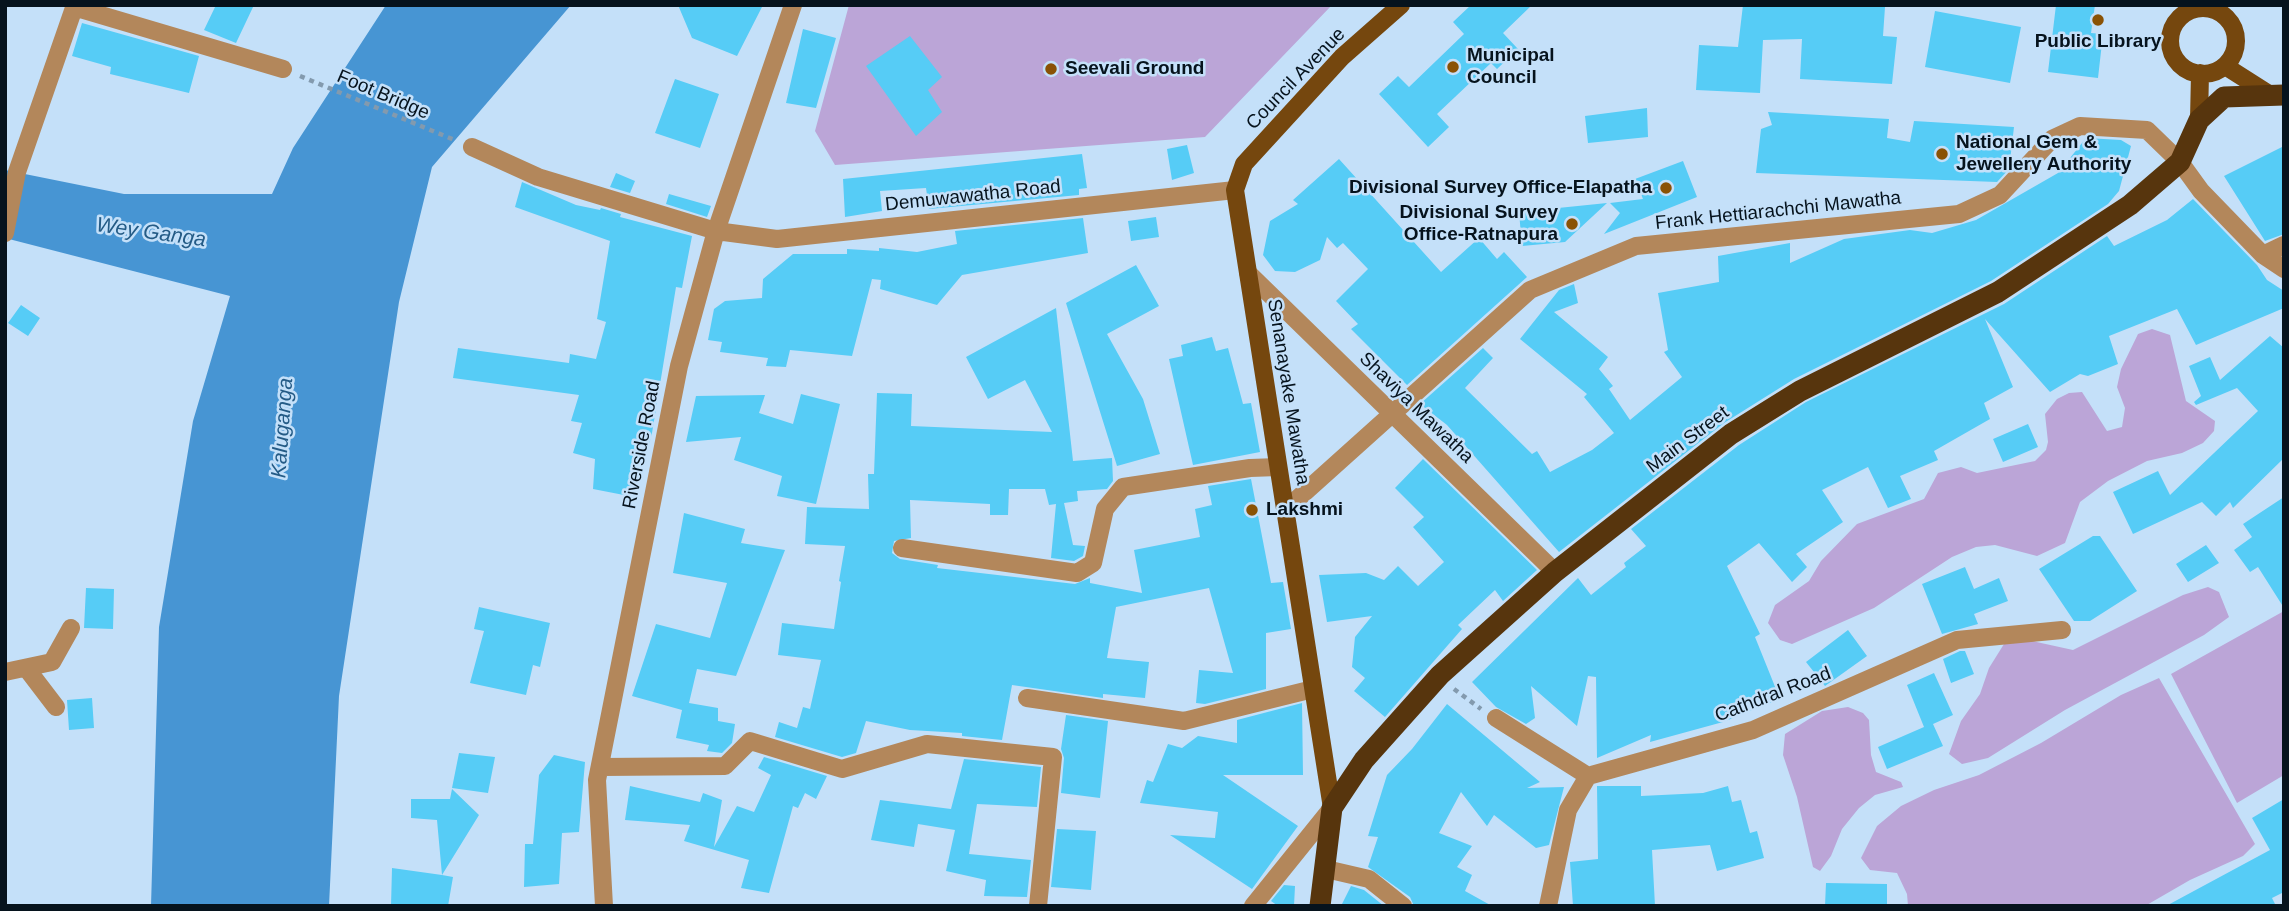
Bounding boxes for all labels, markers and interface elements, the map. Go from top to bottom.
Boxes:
marker: Public Library [2090,12,2106,28]
street label: Council Avenue [1242,23,1350,135]
place label: Public Library [2035,31,2161,53]
place label: Municipal Council [1467,45,1555,89]
place label: Seevali Ground [1065,58,1204,80]
marker: Municipal Council [1445,59,1461,75]
marker: Seevali Ground [1043,61,1059,77]
street label: Foot Bridge [333,65,433,125]
place label: National Gem & Jewellery Authority [1956,132,2131,176]
marker: National Gem & Jewellery Authority [1934,146,1950,162]
street label: Demuwawatha Road [884,175,1062,217]
place label: Divisional Survey Office-Elapatha [1349,177,1652,199]
marker: Divisional Survey Office-Elapatha [1658,180,1674,196]
street label: Frank Hettiarachchi Mawatha [1654,187,1902,235]
place label: Divisional Survey Office-Ratnapura [1400,202,1558,246]
water label: Wey Ganga [95,213,207,253]
marker: Divisional Survey Office-Ratnapura [1564,216,1580,232]
street label: Senanayake Mawatha [1262,297,1314,487]
street label: Shaviya Mawatha [1354,348,1478,468]
water label: Kaluganga [267,377,299,479]
street label: Riverside Road [618,379,666,511]
street label: Main Street [1642,402,1734,478]
place label: Lakshmi [1266,499,1343,521]
marker: Lakshmi [1244,502,1260,518]
street label: Cathdral Road [1712,662,1834,728]

